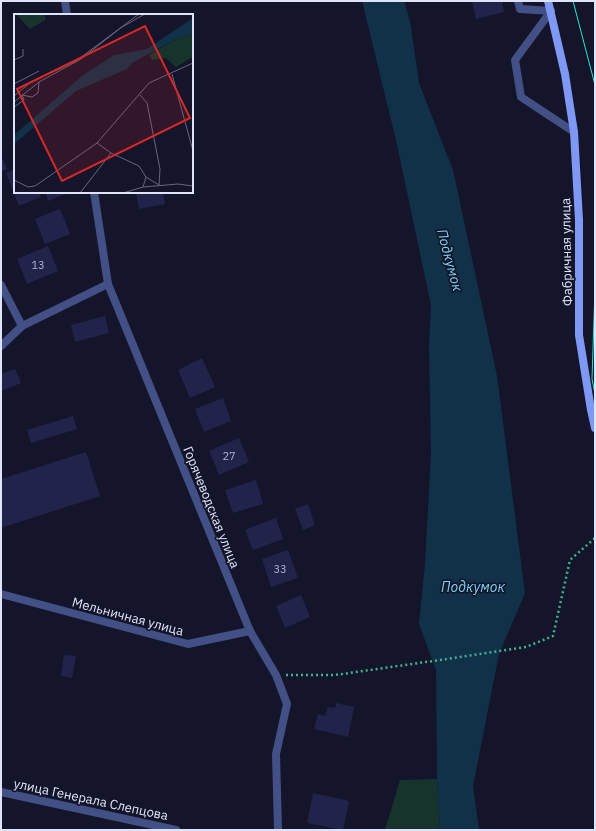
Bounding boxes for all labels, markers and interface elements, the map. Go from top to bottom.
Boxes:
inset map [14,14,193,193]
street label: Фабричная улица [557,198,576,306]
water label: Подкумок [433,227,467,294]
house number: 13 [31,258,45,272]
street label: Горячеводская улица [179,444,244,571]
house number: 27 [222,449,236,463]
house number: 33 [273,562,287,576]
water label: Подкумок [441,578,505,596]
street label: Мельничная улица [70,593,186,640]
street label: улица Генерала Слепцова [12,775,170,824]

